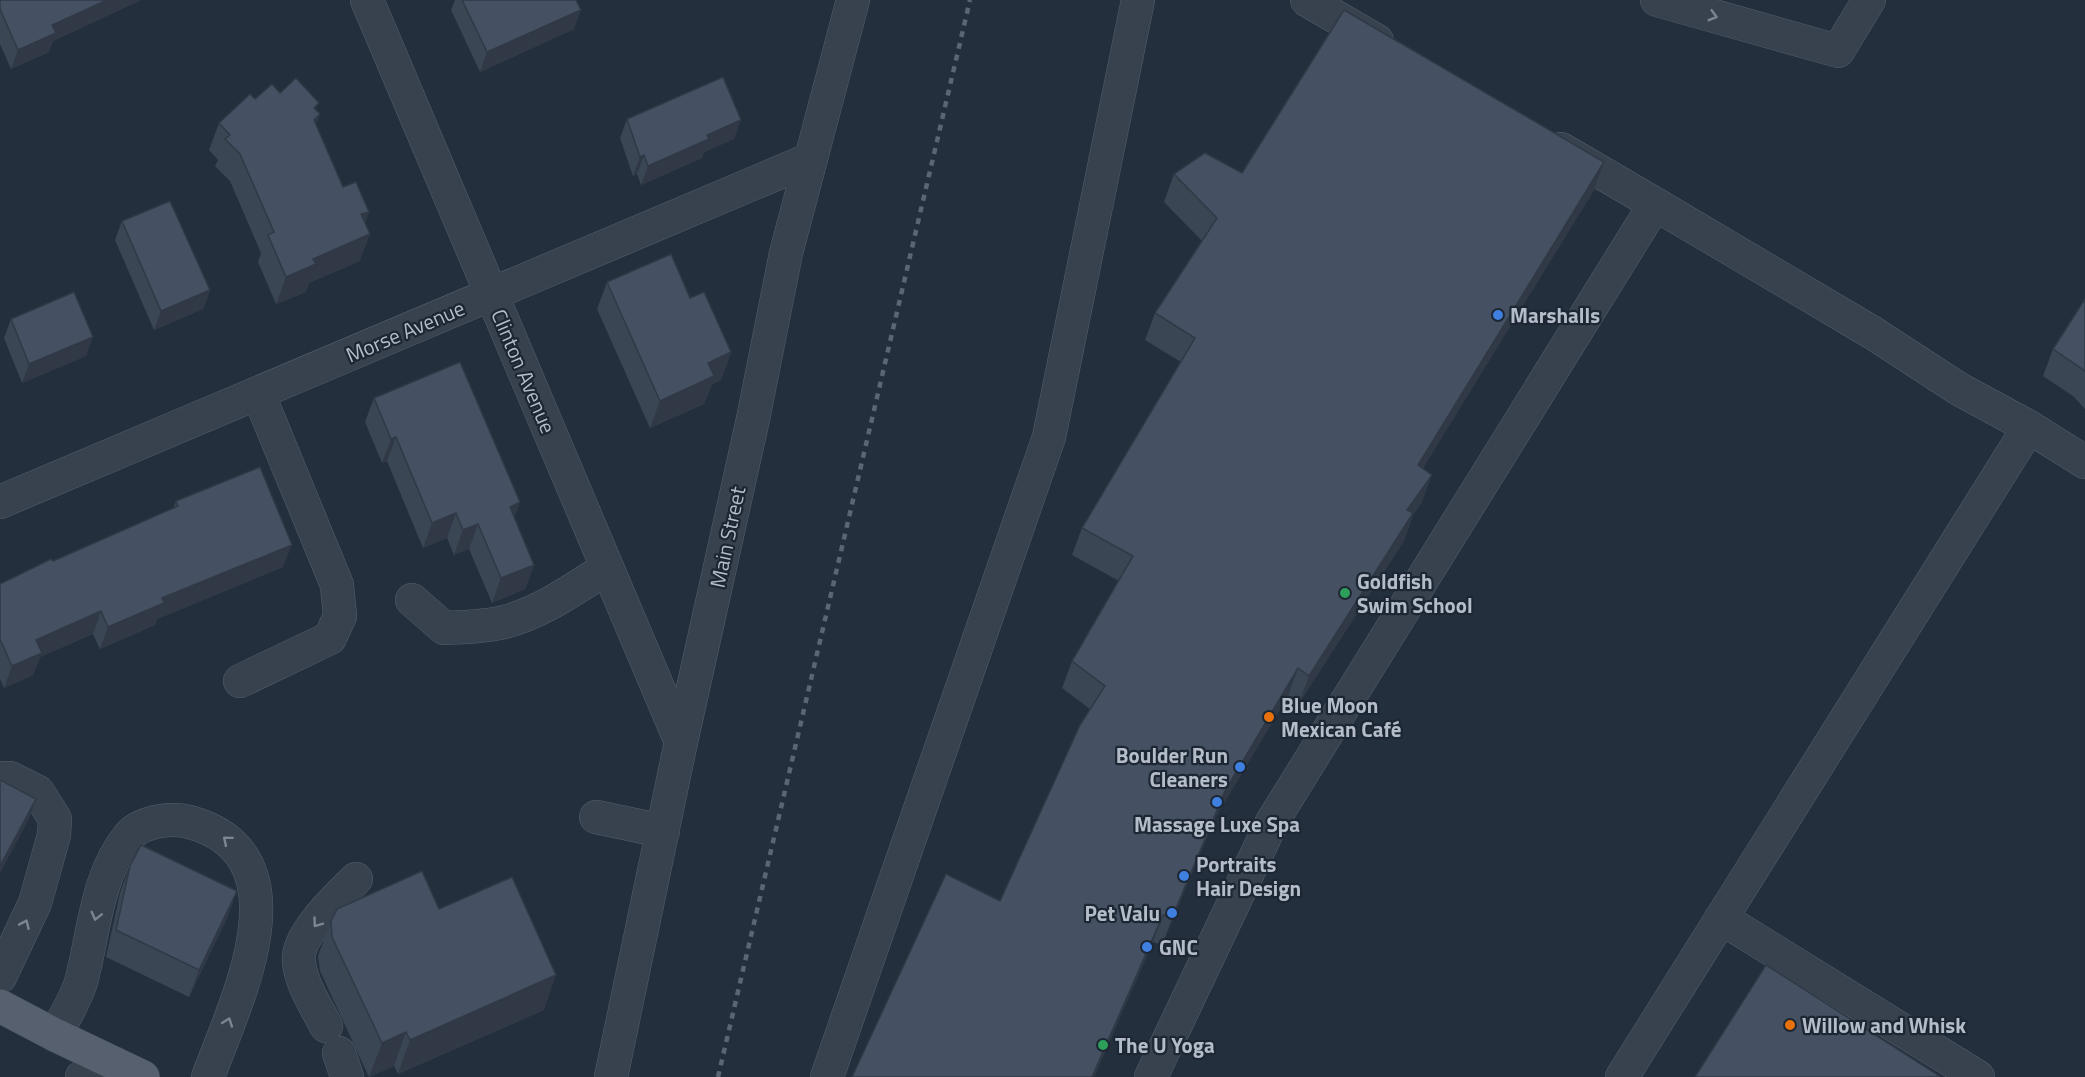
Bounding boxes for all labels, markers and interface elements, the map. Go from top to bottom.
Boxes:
one-way arrow [1707,9,1718,21]
street label: Morse Avenue [340,292,470,370]
place label: Marshalls [1510,299,1600,331]
street label: Clinton Avenue [483,304,565,438]
marker: Marshalls [1491,308,1505,322]
street label: Main Street [701,483,753,591]
place label: Goldfish Swim School [1357,565,1473,621]
marker: Goldfish Swim School [1338,586,1352,600]
place label: Blue Moon Mexican Café [1281,689,1402,745]
marker: Blue Moon Mexican Café [1262,710,1276,724]
place label: Boulder Run Cleaners [1116,739,1228,795]
marker: Boulder Run Cleaners [1233,760,1247,774]
marker: Massage Luxe Spa [1210,795,1224,809]
place label: Massage Luxe Spa [1134,808,1300,840]
one-way arrow [223,837,234,848]
place label: Portraits Hair Design [1196,848,1301,904]
marker: Portraits Hair Design [1177,869,1191,883]
place label: Pet Valu [1084,897,1160,929]
marker: Pet Valu [1165,906,1179,920]
one-way arrow [91,911,104,921]
one-way arrow [313,916,324,927]
one-way arrow [18,920,30,931]
place label: GNC [1159,931,1198,963]
marker: GNC [1140,940,1154,954]
place label: Willow and Whisk [1802,1009,1966,1041]
one-way arrow [221,1017,234,1028]
marker: Willow and Whisk [1783,1018,1797,1032]
place label: The U Yoga [1115,1029,1215,1061]
marker: The U Yoga [1096,1038,1110,1052]

